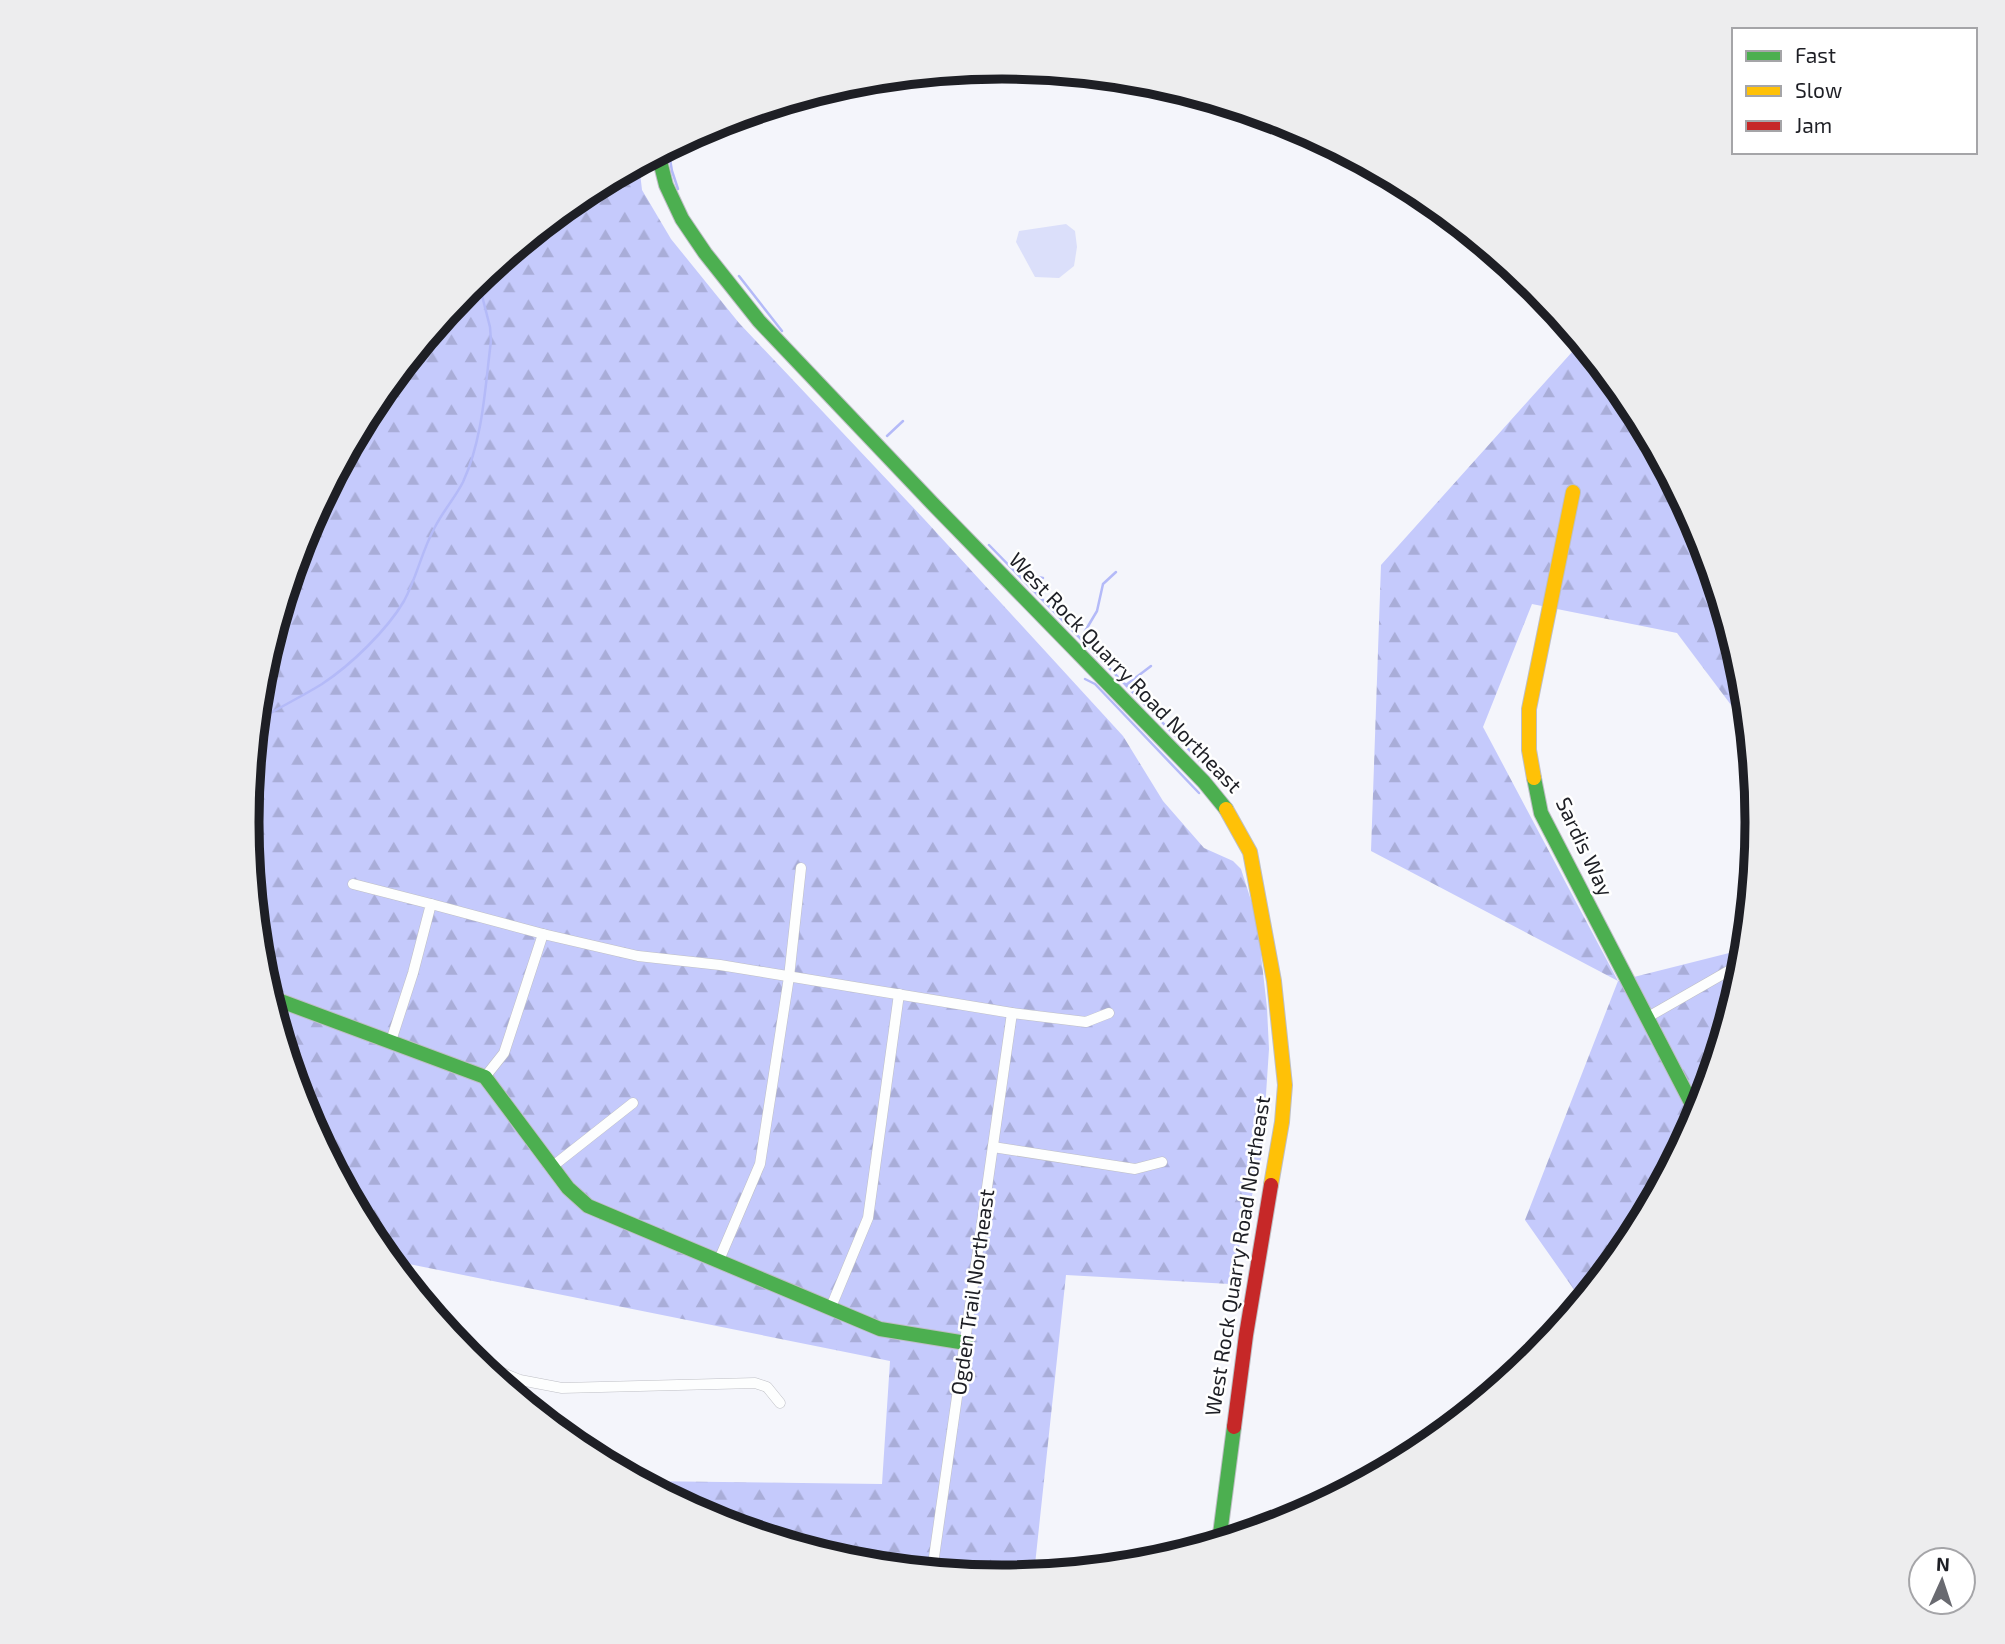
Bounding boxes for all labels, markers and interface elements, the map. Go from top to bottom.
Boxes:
legend [1732,28,1977,154]
text: Fast [1795,42,1836,67]
text: Slow [1795,77,1842,102]
text: Jam [1795,112,1832,137]
street label: West Rock Quarry Road Northeast [1004,547,1248,798]
street label: Sardis Way [1552,793,1619,900]
street label: West Rock Quarry Road Northeast [1199,1094,1275,1418]
street label: Ogden Trail Northeast [945,1187,998,1397]
north arrow [1907,1546,1977,1616]
text: N [1935,1552,1950,1575]

